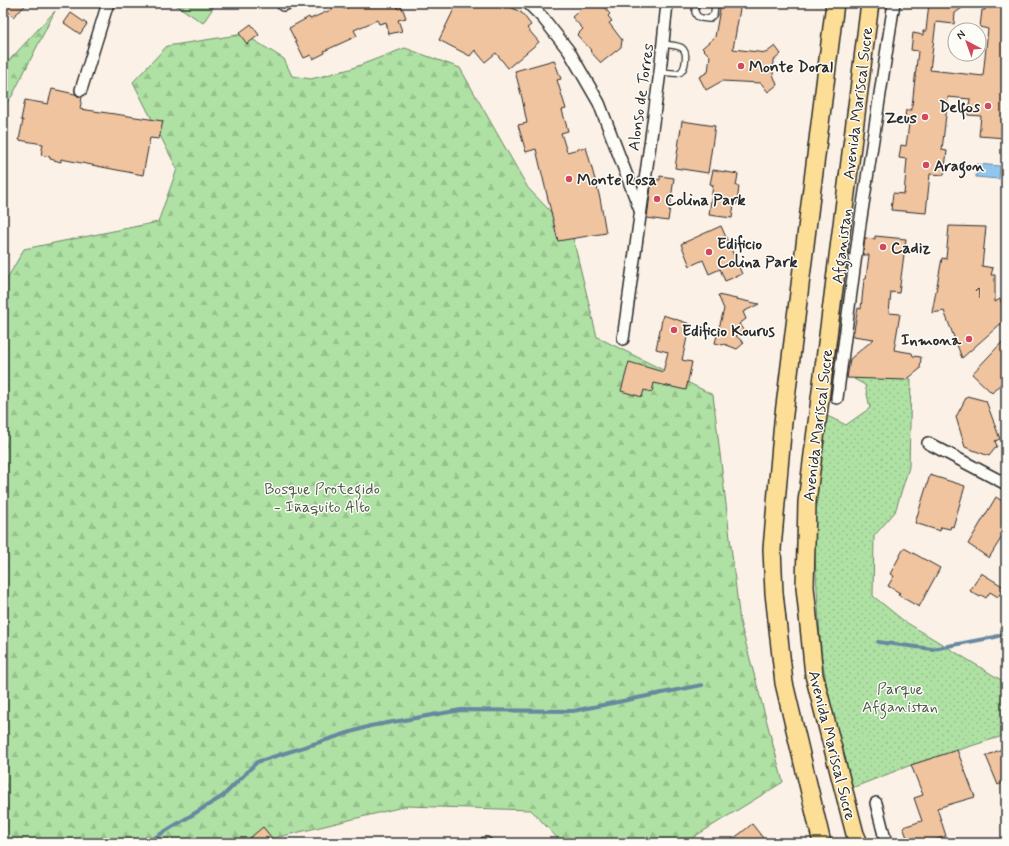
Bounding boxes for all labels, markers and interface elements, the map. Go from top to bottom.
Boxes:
north arrow [947,22,987,62]
street label: Avenida Mariscal Sucre [839,25,878,181]
text: N [954,28,968,43]
street label: Alonso de Torres [624,42,659,152]
place label: Monte Doral [749,57,833,78]
marker: Monte Doral [736,61,746,71]
place label: Delfos [939,97,981,120]
marker: Delfos [983,101,993,111]
place label: Zeus [885,108,917,129]
marker: Zeus [920,112,930,122]
place label: Aragon [934,156,985,179]
marker: Aragon [921,160,931,170]
place label: Monte Rosa [577,170,657,191]
marker: Monte Rosa [564,174,574,184]
place label: Colina Park [665,190,746,211]
marker: Colina Park [652,194,662,204]
street label: Afganistan [827,207,859,285]
place label: Edificio Colina Park [717,234,798,273]
place label: Cadiz [891,238,931,259]
marker: Cadiz [878,242,888,252]
marker: Edificio Colina Park [704,247,714,257]
house number: 1 [975,284,981,302]
place label: Edificio Kourus [682,321,776,342]
marker: Edificio Kourus [669,325,679,335]
place label: Inmona [901,330,961,351]
marker: Inmona [964,334,974,344]
street label: Avenida Mariscal Sucre [799,347,838,503]
park label: Bosque Protegido - Iñaquito Alto [264,479,380,518]
street label: Avenida Mariscal Sucre [803,668,860,823]
park label: Parque Afganistan [862,679,938,719]

